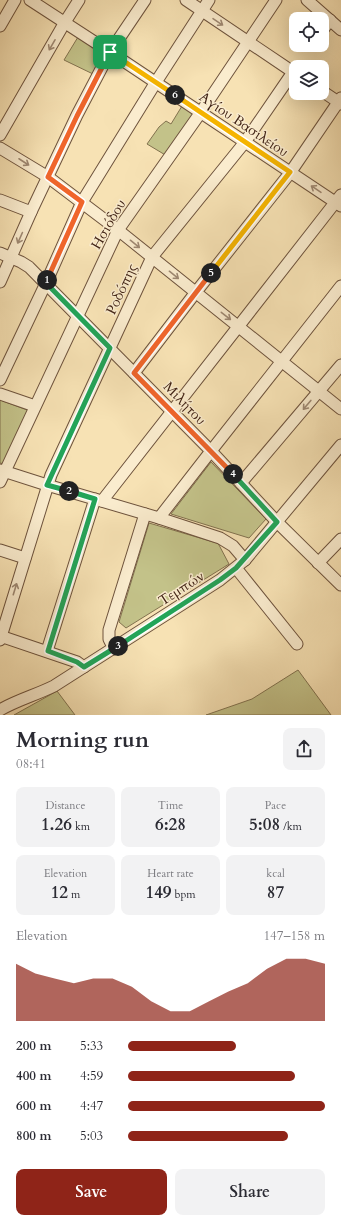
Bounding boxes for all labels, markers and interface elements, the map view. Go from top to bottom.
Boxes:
map controls [289,12,329,100]
button: locate [289,12,329,52]
one-way arrow [212,18,223,26]
pin [93,35,127,69]
one-way arrow [47,39,55,51]
icon: arrive [99,41,121,63]
button: layers [289,60,329,100]
pin: 6 [165,85,185,105]
text: 6 [172,87,178,102]
street label: Αγίου Βασιλείου [195,88,292,161]
one-way arrow [18,158,29,166]
one-way arrow [310,185,322,193]
street label: Ησιόδου [87,196,130,253]
one-way arrow [15,231,23,243]
one-way arrow [130,239,140,248]
street label: Ροδόπης [101,261,141,318]
pin: 5 [201,263,221,283]
text: 5 [208,265,214,280]
pin: 1 [37,270,57,290]
one-way arrow [168,270,179,279]
text: 1 [44,272,50,287]
one-way arrow [221,312,232,321]
street label: Μιλήτου [159,377,210,429]
one-way arrow [302,400,311,410]
pin: 4 [223,464,243,484]
text: 4 [230,466,236,481]
pin: 2 [59,481,79,501]
text: 2 [66,483,72,498]
street label: Τεμπών [155,567,208,610]
one-way arrow [12,583,20,595]
pin: 3 [108,636,128,656]
text: 3 [115,638,121,653]
text: Morning run [16,725,149,755]
button: share [283,728,325,770]
text: 08:41 [16,755,46,773]
text: Distance [45,798,86,813]
text: Time [158,798,183,813]
text: Pace [265,798,286,813]
text: 1.26 [41,813,72,836]
text: 6:28 [155,813,186,836]
text: 5:08 [249,813,280,836]
text: km [72,819,90,834]
text: /km [280,819,302,834]
text: Elevation [44,866,87,881]
text: Heart rate [147,866,194,881]
text: kcal [266,866,285,881]
text: 12 [51,881,68,904]
text: 149 [145,881,172,904]
text: 87 [267,881,284,904]
text: m [68,887,80,902]
text: bpm [172,887,196,902]
text: Elevation [16,927,68,945]
text: 147–158 m [263,927,325,945]
text: 200 m [16,1037,51,1055]
text: 5:33 [80,1037,103,1055]
text: 400 m [16,1067,51,1085]
text: 4:59 [80,1067,103,1085]
text: 600 m [16,1097,51,1115]
text: 4:47 [80,1097,103,1115]
text: 800 m [16,1127,51,1145]
text: 5:03 [80,1127,103,1145]
button: Save [16,1169,167,1215]
button: Share [175,1169,325,1215]

